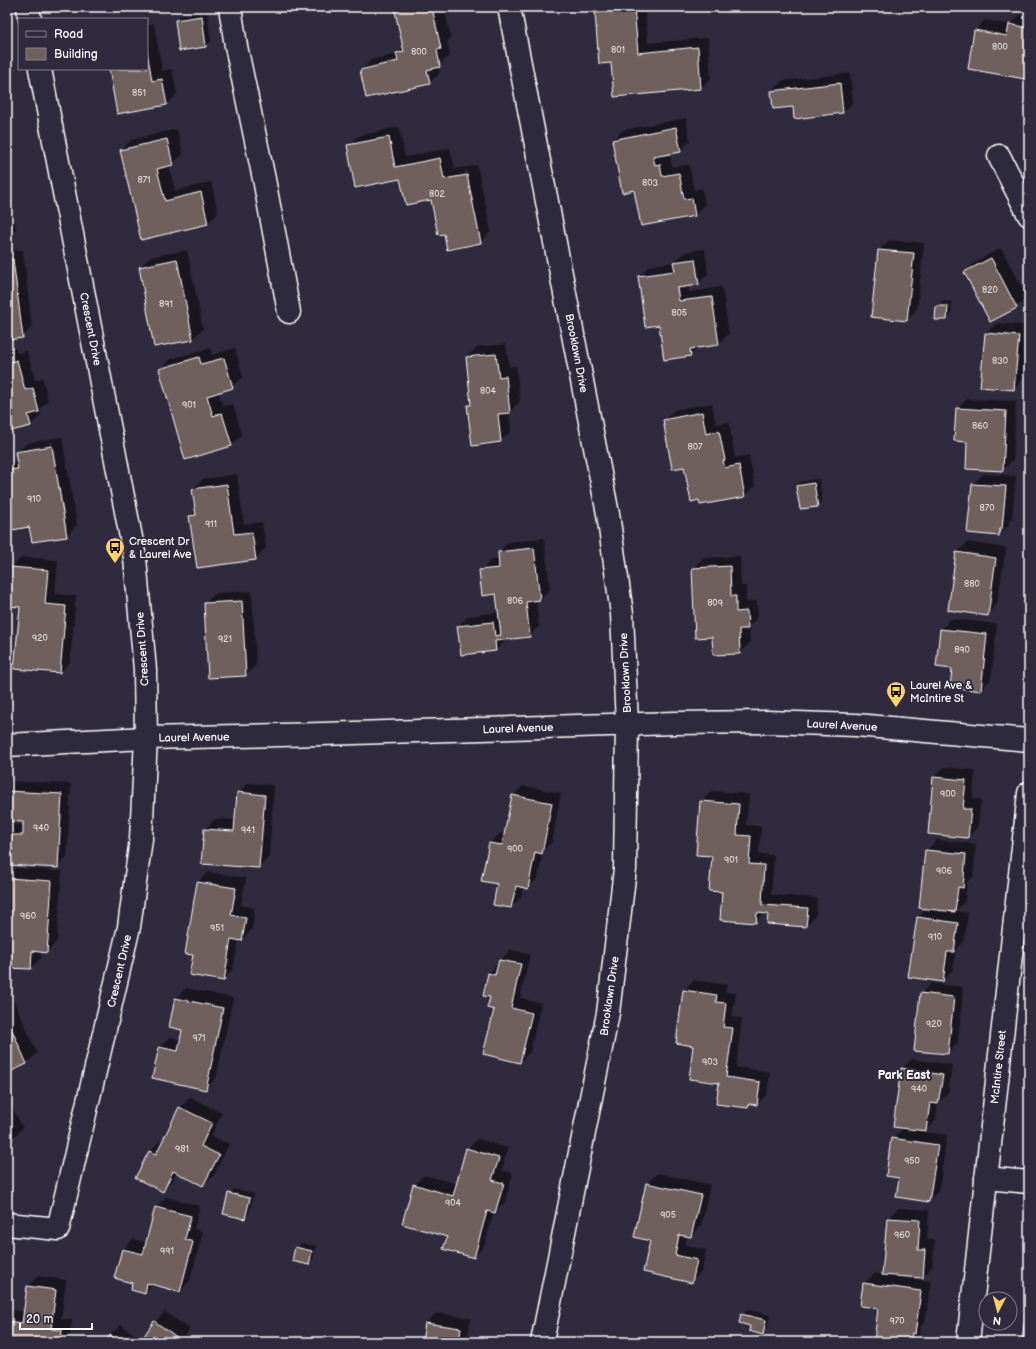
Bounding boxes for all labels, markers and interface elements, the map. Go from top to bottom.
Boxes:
legend [18,18,148,70]
text: Road [54,27,83,42]
house number: 800 [992,42,1008,53]
house number: 801 [611,45,625,56]
text: Building [54,47,98,62]
house number: 800 [411,47,427,58]
house number: 851 [132,88,146,99]
house number: 871 [137,175,151,186]
house number: 803 [642,178,659,189]
house number: 802 [429,189,446,200]
house number: 820 [982,285,998,296]
street label: Crescent Drive [77,291,104,367]
house number: 891 [159,299,173,310]
house number: 805 [671,308,687,319]
street label: Brooklawn Drive [562,312,591,394]
house number: 830 [992,356,1008,367]
house number: 804 [480,386,497,397]
house number: 901 [182,400,196,411]
house number: 860 [972,421,988,432]
house number: 807 [688,442,703,453]
house number: 910 [27,494,41,505]
house number: 870 [980,503,994,514]
house number: 911 [205,519,217,530]
place label: Crescent Dr & Laurel Ave [129,535,192,561]
bus stop icon: Crescent Dr & Laurel Ave [104,536,126,564]
house number: 880 [964,579,980,590]
house number: 806 [507,596,524,607]
house number: 809 [707,598,723,609]
street label: Crescent Drive [133,611,152,686]
street label: Brooklawn Drive [617,632,634,713]
house number: 920 [32,633,48,644]
house number: 921 [218,634,232,645]
house number: 890 [954,645,970,656]
place label: Laurel Ave & McIntire St [910,679,972,705]
bus stop icon: Laurel Ave & McIntire St [885,680,907,708]
street label: Laurel Avenue [806,717,878,734]
street label: Laurel Avenue [482,721,554,736]
street label: Laurel Avenue [158,730,230,745]
house number: 900 [940,789,956,800]
house number: 940 [33,823,49,834]
house number: 941 [241,825,255,836]
house number: 900 [507,844,523,855]
house number: 901 [724,855,738,866]
house number: 906 [936,866,952,877]
house number: 960 [20,911,36,922]
house number: 951 [210,923,224,934]
house number: 910 [928,932,942,943]
street label: Crescent Drive [105,933,134,1009]
street label: Brooklawn Drive [597,955,622,1037]
house number: 920 [926,1019,942,1030]
street label: McIntire Street [988,1029,1009,1105]
house number: 971 [192,1033,206,1044]
house number: 903 [702,1057,718,1068]
district label: Park East [878,1068,930,1083]
house number: 940 [911,1084,927,1095]
house number: 981 [175,1144,189,1155]
house number: 950 [904,1156,920,1167]
house number: 904 [445,1198,462,1209]
house number: 905 [660,1210,676,1221]
house number: 960 [894,1230,910,1241]
house number: 991 [160,1246,174,1257]
north arrow [978,1291,1018,1331]
scale bar [20,1305,92,1331]
text: 20 m [26,1312,53,1327]
text: N [992,1314,1002,1327]
house number: 970 [890,1316,904,1327]

